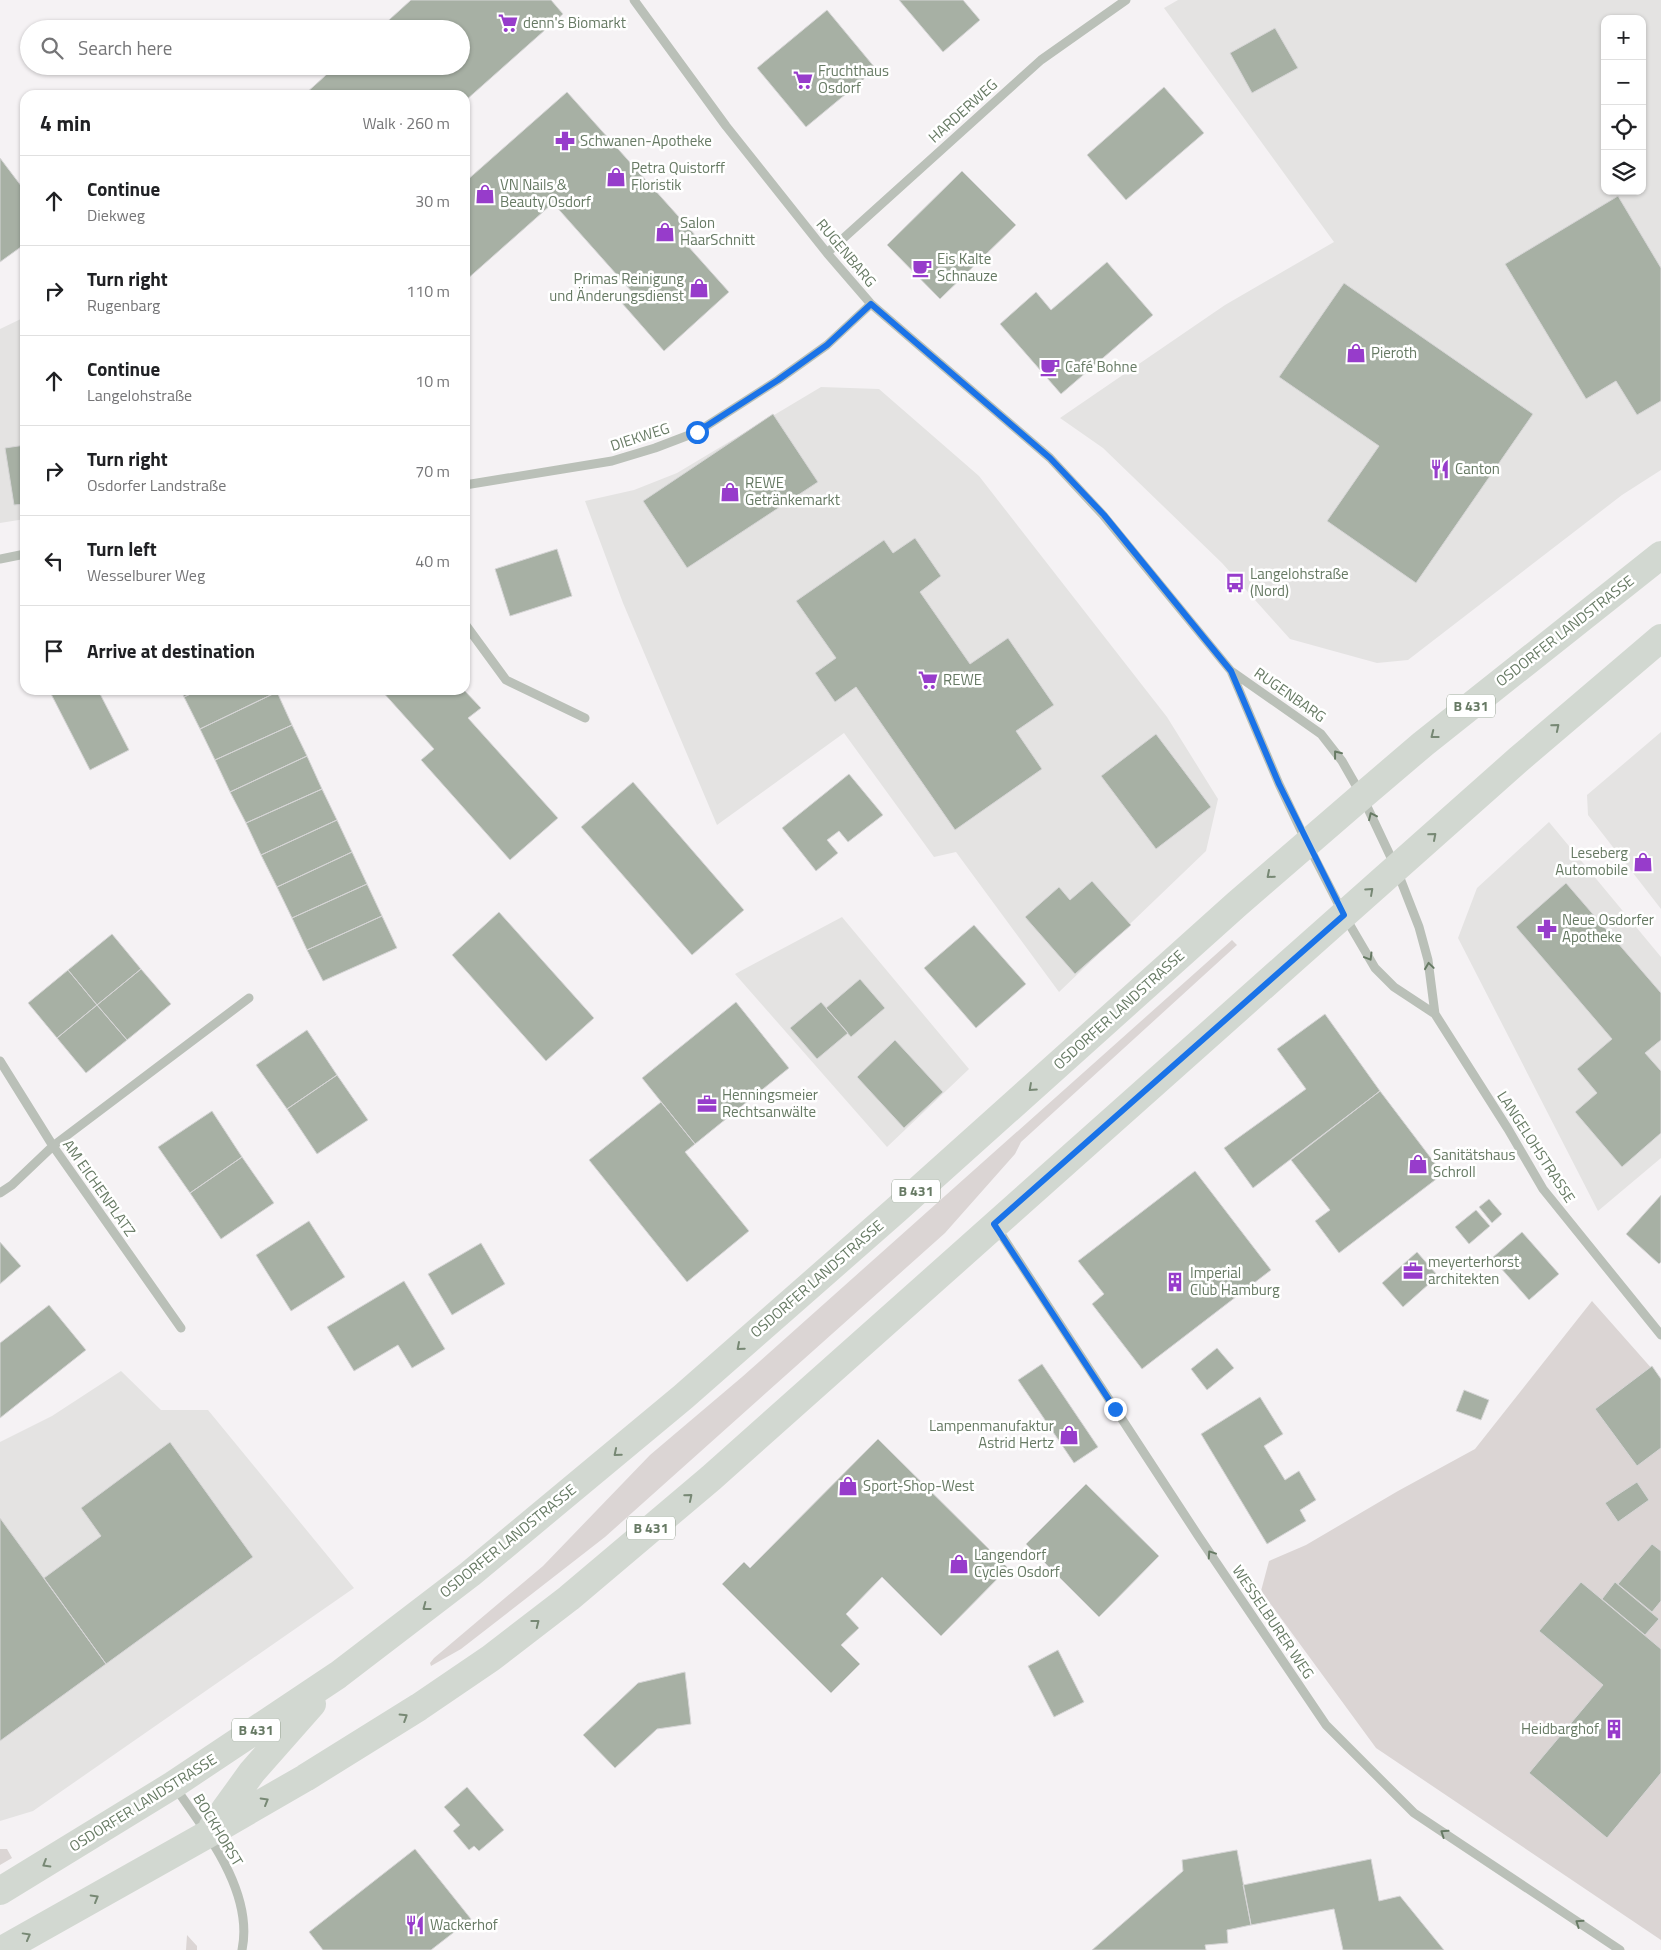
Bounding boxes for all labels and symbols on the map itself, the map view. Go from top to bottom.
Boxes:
place label: denn's Biomarkt [523,11,627,34]
supermarket icon: denn's Biomarkt [497,12,519,34]
place label: Fruchthaus Osdorf [818,59,889,99]
supermarket icon: Fruchthaus Osdorf [792,69,814,91]
street label: HARDERWEG [923,73,1002,148]
place label: Schwanen-Apotheke [580,129,712,152]
pharmacy icon: Schwanen-Apotheke [554,130,576,152]
place label: Petra Quistorff Floristik [631,156,725,196]
shop icon: Petra Quistorff Floristik [605,166,627,188]
place label: VN Nails & Beauty Osdorf [500,173,591,213]
shop icon: VN Nails & Beauty Osdorf [474,183,496,205]
place label: Salon HaarSchnitt [680,211,756,251]
street label: RUGENBARG [811,213,882,292]
shop icon: Salon HaarSchnitt [654,221,676,243]
place label: Eis Kalte Schnauze [937,247,998,287]
cafe icon: Eis Kalte Schnauze [911,257,933,279]
place label: Primas Reinigung und Änderungsdienst [549,267,685,307]
shop icon: Primas Reinigung und Änderungsdienst [688,277,710,299]
place label: Pieroth [1371,341,1417,364]
shop icon: Pieroth [1345,342,1367,364]
place label: Café Bohne [1065,355,1137,378]
cafe icon: Café Bohne [1039,356,1061,378]
street label: DIEKWEG [607,416,672,457]
route start [686,421,709,444]
place label: Canton [1455,457,1500,480]
restaurant icon: Canton [1429,458,1451,480]
place label: REWE Getränkemarkt [745,471,841,511]
shop icon: REWE Getränkemarkt [719,481,741,503]
place label: Langelohstraße (Nord) [1250,562,1349,602]
street label: OSDORFER LANDSTRASSE [1491,569,1639,692]
bus stop icon: Langelohstraße (Nord) [1224,572,1246,594]
street label: RUGENBARG [1250,661,1331,728]
place label: REWE [943,668,982,691]
supermarket icon: REWE [917,669,939,691]
road number: B 431 [1447,694,1495,718]
one-way arrow [1551,724,1560,733]
one-way arrow [1431,729,1440,738]
one-way arrow [1334,751,1342,760]
one-way arrow [1367,812,1378,821]
one-way arrow [1428,832,1437,841]
place label: Leseberg Automobile [1555,841,1628,881]
shop icon: Leseberg Automobile [1632,851,1654,873]
one-way arrow [1267,869,1276,878]
one-way arrow [1365,888,1374,897]
place label: Neue Osdorfer Apotheke [1562,908,1654,948]
pharmacy icon: Neue Osdorfer Apotheke [1536,918,1558,940]
street label: OSDORFER LANDSTRASSE [1048,944,1190,1075]
one-way arrow [1362,951,1372,960]
one-way arrow [1424,962,1434,970]
one-way arrow [1028,1082,1037,1091]
place label: Henningsmeier Rechtsanwälte [722,1083,818,1123]
street label: LANGELOHSTRASSE [1492,1086,1581,1207]
office icon: Henningsmeier Rechtsanwälte [696,1093,718,1115]
street label: AM EICHENPLATZ [57,1135,141,1241]
place label: Sanitätshaus Schroll [1433,1143,1516,1183]
shop icon: Sanitätshaus Schroll [1407,1153,1429,1175]
road number: B 431 [892,1180,940,1202]
street label: OSDORFER LANDSTRASSE [745,1214,888,1343]
place label: meyerterhorst architekten [1428,1250,1520,1290]
office icon: meyerterhorst architekten [1402,1260,1424,1282]
place label: Imperial Club Hamburg [1190,1261,1280,1301]
building icon: Imperial Club Hamburg [1164,1271,1186,1293]
one-way arrow [737,1341,746,1350]
route end [1104,1398,1127,1421]
place label: Lampenmanufaktur Astrid Hertz [929,1414,1054,1454]
shop icon: Lampenmanufaktur Astrid Hertz [1058,1424,1080,1446]
one-way arrow [613,1447,622,1456]
place label: Sport-Shop-West [863,1474,975,1497]
shop icon: Sport-Shop-West [837,1475,859,1497]
street label: OSDORFER LANDSTRASSE [434,1478,581,1603]
one-way arrow [683,1494,692,1503]
road number: B 431 [627,1516,675,1540]
place label: Langendorf Cycles Osdorf [974,1543,1060,1583]
one-way arrow [1207,1550,1217,1559]
shop icon: Langendorf Cycles Osdorf [948,1553,970,1575]
street label: WESSELBURER WEG [1227,1560,1320,1683]
one-way arrow [423,1601,432,1609]
one-way arrow [530,1620,540,1629]
one-way arrow [398,1713,407,1723]
place label: Heidbarghof [1521,1717,1599,1740]
road number: B 431 [232,1718,280,1742]
building icon: Heidbarghof [1603,1718,1625,1740]
street label: OSDORFER LANDSTRASSE [65,1748,221,1857]
street label: BOCKHORST [188,1789,249,1871]
one-way arrow [259,1797,268,1807]
one-way arrow [1440,1830,1450,1839]
one-way arrow [43,1857,52,1867]
one-way arrow [89,1894,98,1904]
place label: Wackerhof [430,1913,498,1936]
restaurant icon: Wackerhof [404,1914,426,1936]
one-way arrow [1576,1920,1585,1929]
one-way arrow [22,1932,31,1942]

